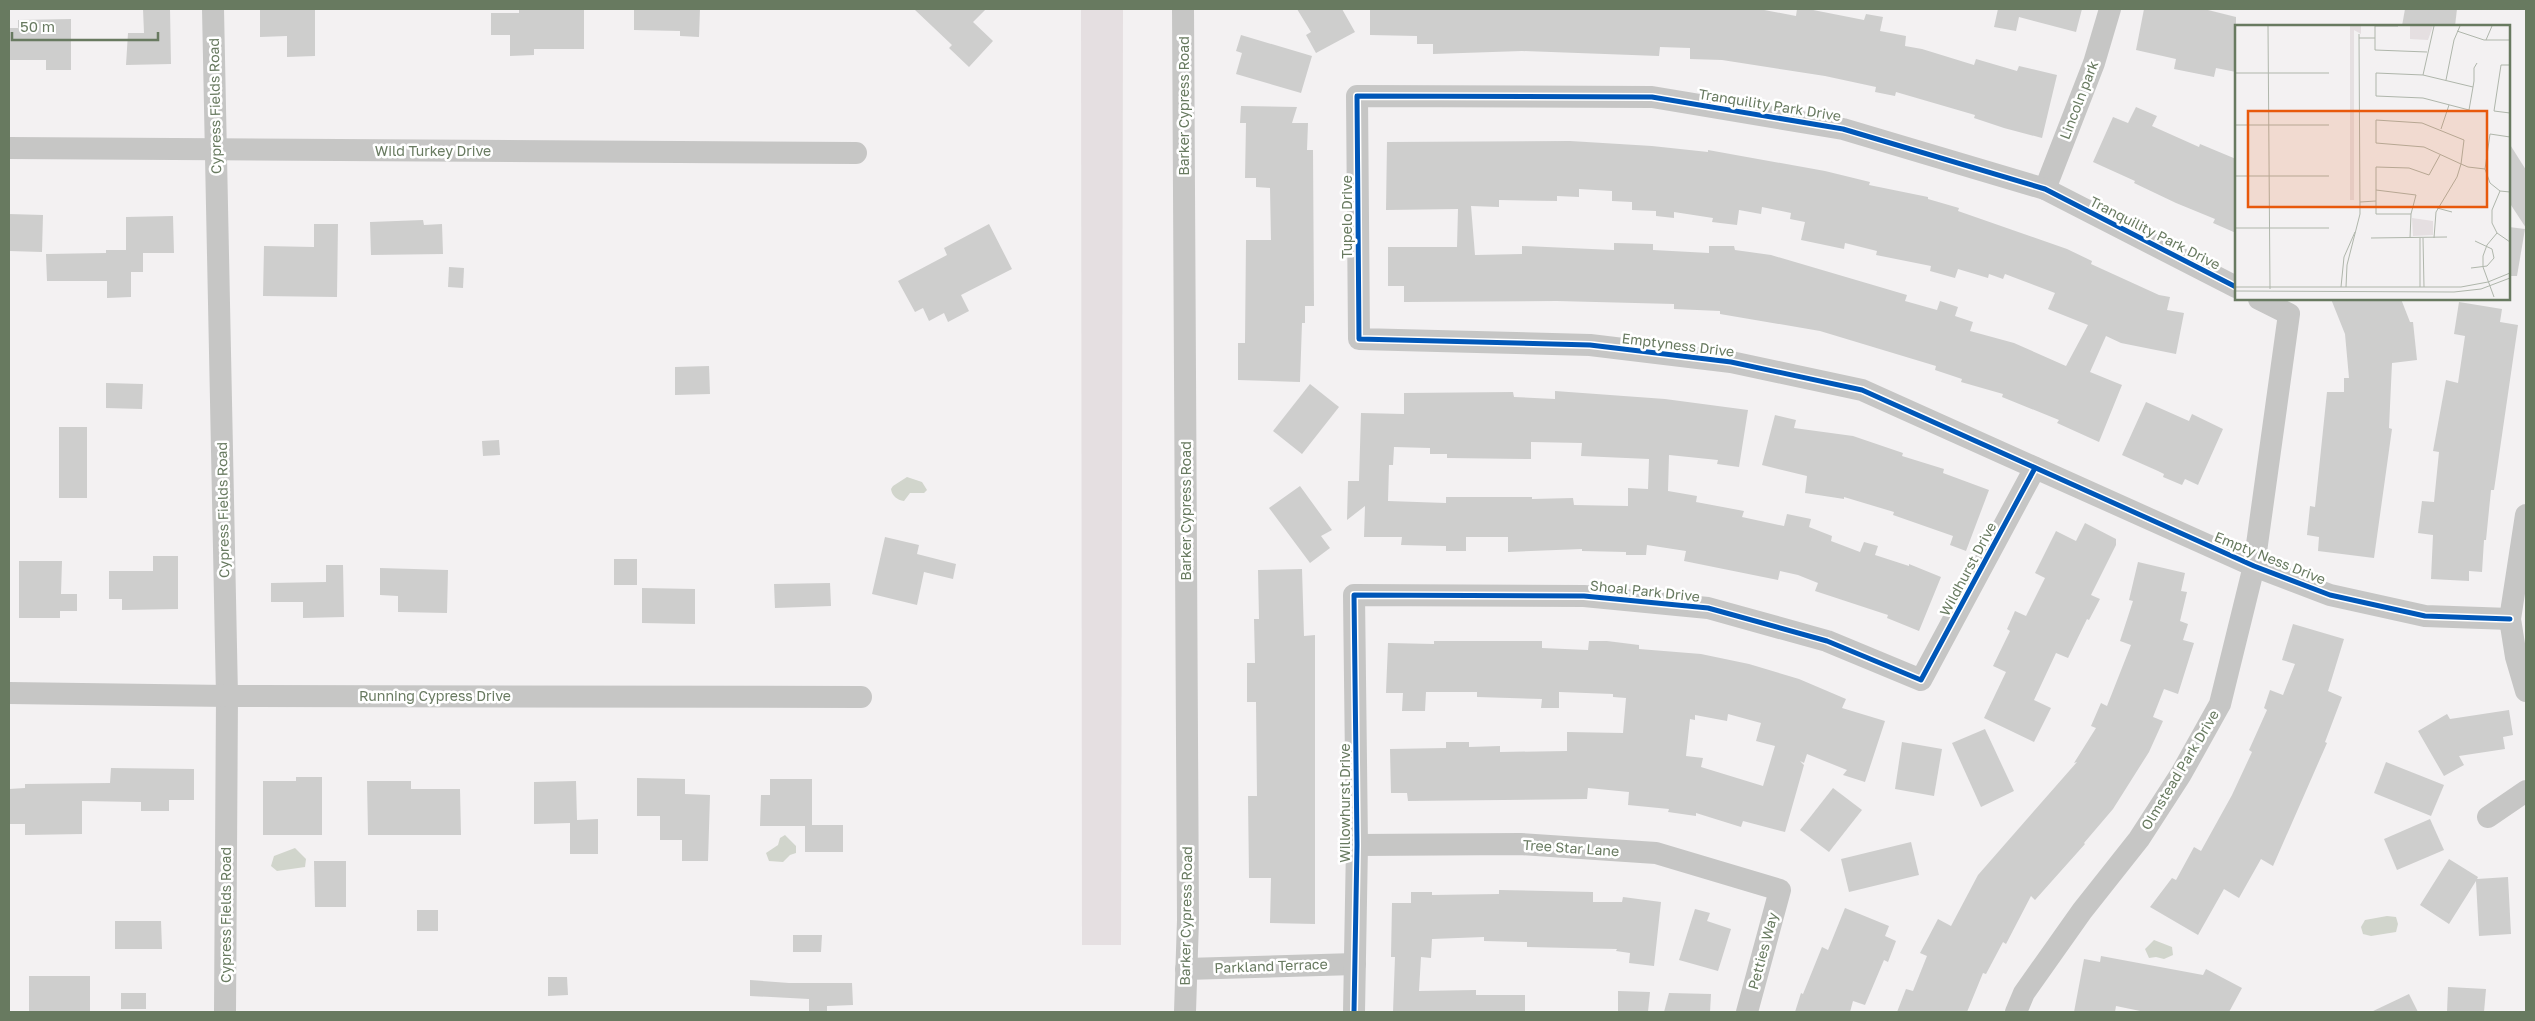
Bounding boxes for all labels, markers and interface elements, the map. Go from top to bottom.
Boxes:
scale bar [12,10,159,42]
text: 50 m [20,17,55,35]
inset map [2235,25,2510,300]
street label: Barker Cypress Road [1175,36,1192,176]
street label: Cypress Fields Road [205,38,224,174]
street label: Lincoln park [2056,58,2101,142]
street label: Tranquility Park Drive [1698,85,1843,124]
street label: Wild Turkey Drive [375,142,491,159]
street label: Tupelo Drive [1338,175,1355,259]
street label: Tranquility Park Drive [2087,192,2223,273]
street label: Emptyness Drive [1621,329,1735,360]
street label: Barker Cypress Road [1177,441,1194,581]
street label: Cypress Fields Road [213,442,232,578]
street label: Wildhurst Drive [1936,519,1999,619]
street label: Empty Ness Drive [2212,527,2328,588]
street label: Shoal Park Drive [1589,576,1701,605]
street label: Running Cypress Drive [359,687,511,704]
street label: Olmstead Park Drive [2137,707,2222,833]
street label: Willowhurst Drive [1336,743,1353,863]
street label: Tree Star Lane [1522,836,1620,859]
street label: Barker Cypress Road [1176,846,1195,986]
street label: Cypress Fields Road [217,847,234,983]
street label: Petties Way [1744,910,1781,991]
street label: Parkland Terrace [1214,955,1328,976]

